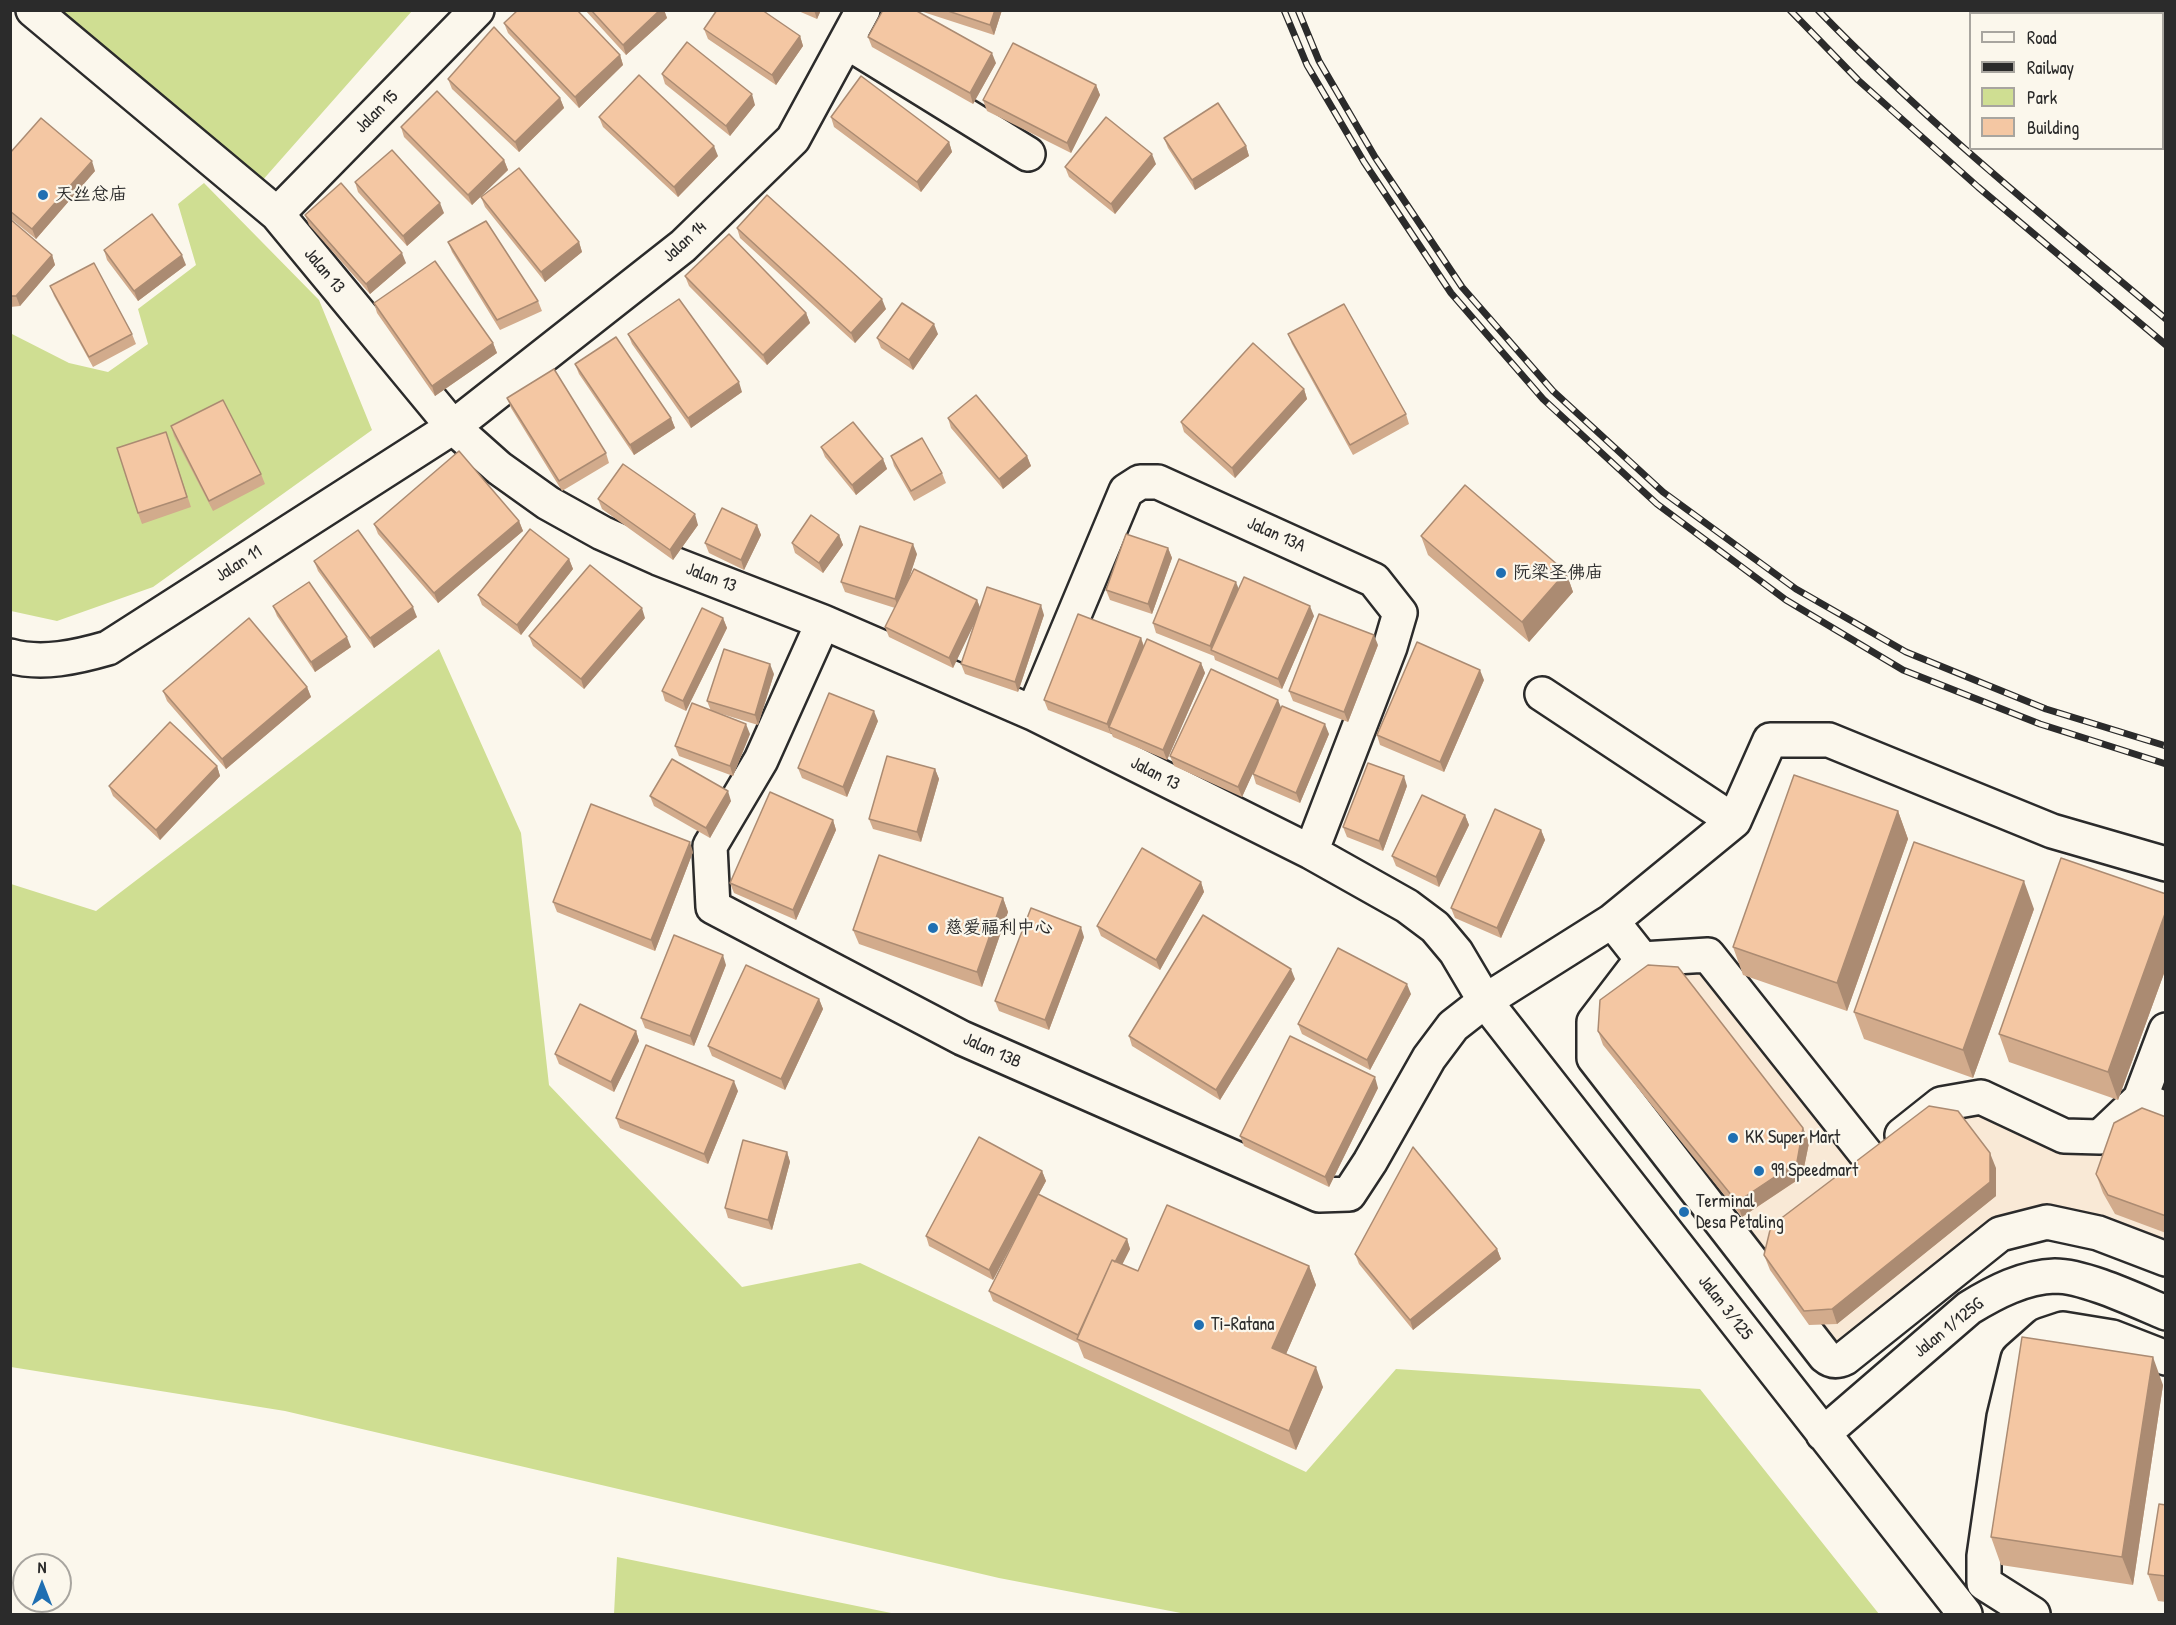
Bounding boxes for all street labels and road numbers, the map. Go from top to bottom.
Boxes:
street label: Jalan 15 [351,86,403,138]
street label: Jalan 14 [659,217,711,267]
street label: Jalan 13 [299,244,349,298]
street label: Jalan 13A [1244,513,1308,557]
street label: Jalan 11 [212,541,266,587]
street label: Jalan 13 [683,559,739,597]
street label: Jalan 13 [1127,752,1183,796]
street label: Jalan 13B [959,1029,1025,1073]
street label: Jalan 3/125 [1693,1271,1757,1345]
street label: Jalan 1/125G [1910,1293,1988,1363]

